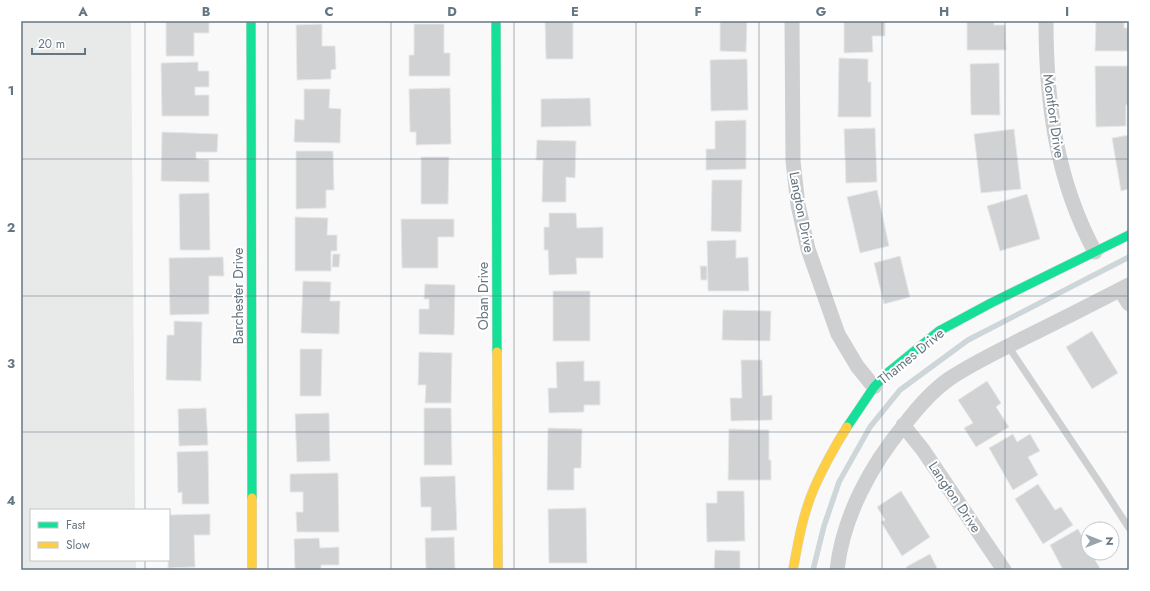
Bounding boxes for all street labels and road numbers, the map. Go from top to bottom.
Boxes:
street label: Montfort Drive [1038,73,1070,159]
street label: Langton Drive [784,170,820,254]
street label: Barchester Drive [228,248,248,344]
street label: Oban Drive [473,262,493,330]
street label: Thames Drive [874,323,948,389]
street label: Langton Drive [924,457,986,537]

